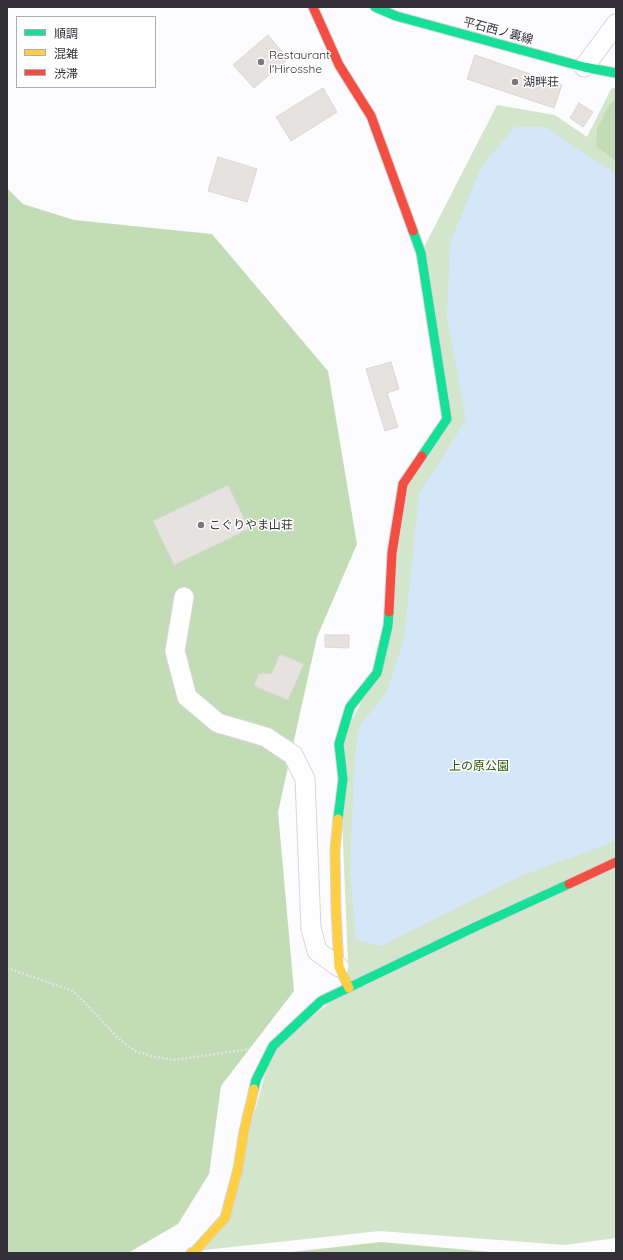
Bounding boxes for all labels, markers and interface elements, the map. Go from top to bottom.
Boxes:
street label: 平石西ノ裏線 [461,15,535,47]
legend [16,16,156,88]
text: 順調 [54,26,78,41]
text: 混雑 [54,46,78,61]
place label: Restaurant I'Hirosshe [269,48,330,76]
marker: Restaurant I'Hirosshe [256,57,266,67]
text: 渋滞 [54,66,78,81]
place label: 湖畔荘 [523,75,559,89]
marker: 湖畔荘 [510,77,520,87]
place label: こぐりやま山荘 [209,518,293,532]
marker: こぐりやま山荘 [196,520,206,530]
park label: 上の原公園 [449,759,509,773]

